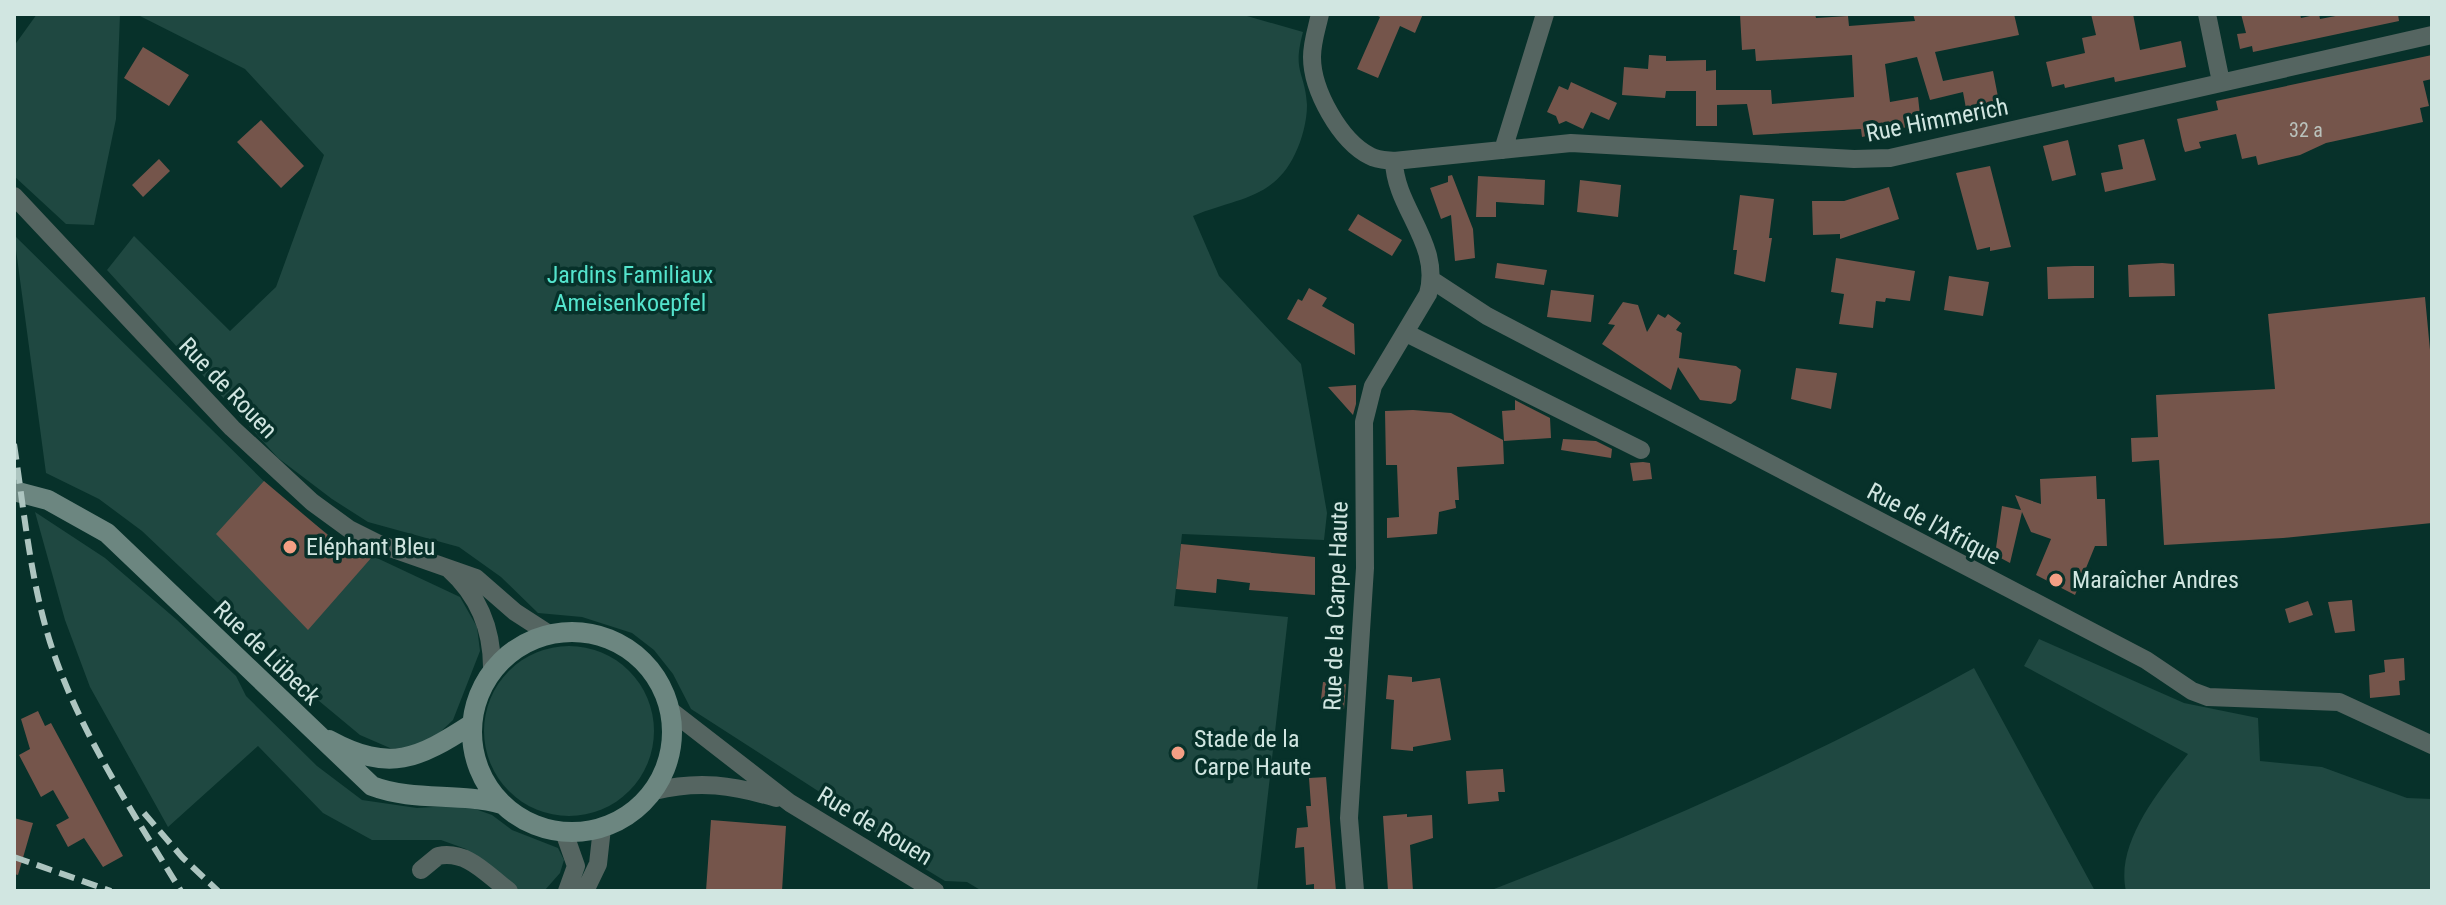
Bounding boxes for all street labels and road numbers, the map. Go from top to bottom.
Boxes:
street label: Rue Himmerich [1863,92,2011,148]
street label: Rue de Rouen [173,332,283,444]
street label: Rue de l'Afrique [1862,477,2006,571]
street label: Rue de la Carpe Haute [1318,501,1354,711]
street label: Rue de Lübeck [208,595,326,711]
street label: Rue de Rouen [812,781,938,871]

